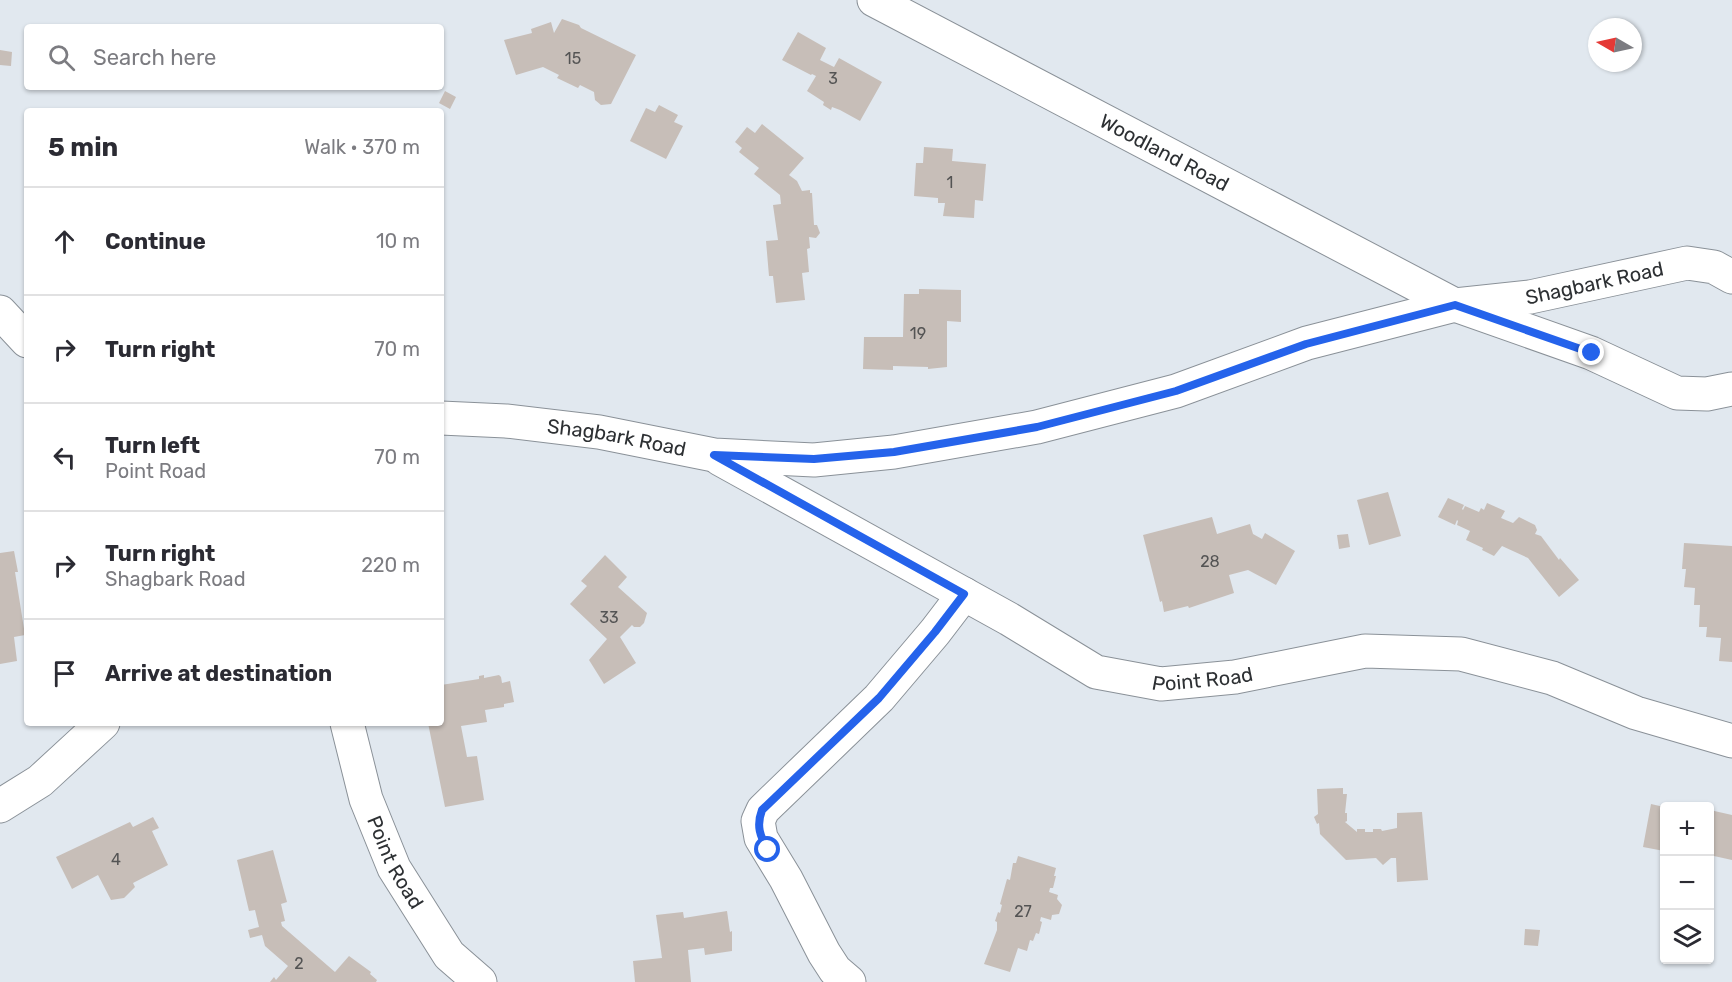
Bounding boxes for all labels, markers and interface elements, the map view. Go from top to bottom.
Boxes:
north arrow [1588,18,1642,72]
search box [24,24,444,90]
icon: search [45,41,78,74]
text: Search here [93,44,216,71]
house number: 15 [565,49,581,68]
house number: 3 [828,69,838,88]
street label: Woodland Road [1096,109,1233,196]
text: 5 min [48,132,118,163]
text: Walk · 370 m [304,135,420,159]
house number: 1 [947,173,953,192]
icon: ahead [48,225,81,258]
text: Continue [105,228,206,255]
text: 10 m [376,229,420,253]
street label: Shagbark Road [1523,256,1666,310]
house number: 19 [910,324,926,343]
icon: right [48,333,81,366]
text: Turn right [105,336,215,363]
text: 70 m [374,337,420,361]
route end [1578,339,1604,365]
street label: Shagbark Road [546,414,688,461]
text: Turn left [105,432,200,459]
icon: left [48,441,81,474]
text: 70 m [374,445,420,469]
text: Point Road [105,459,206,483]
text: Turn right [105,540,215,567]
icon: right [48,549,81,582]
house number: 28 [1200,552,1220,571]
text: 220 m [361,553,420,577]
text: Shagbark Road [105,567,246,591]
house number: 33 [599,608,619,627]
icon: arrive [48,657,81,690]
text: Arrive at destination [105,660,332,687]
street label: Point Road [1150,662,1255,697]
map controls [1660,802,1714,964]
button: + [1660,802,1714,856]
street label: Point Road [362,812,429,913]
route start [754,836,780,862]
house number: 4 [111,850,121,869]
button: − [1660,856,1714,910]
house number: 27 [1014,902,1032,921]
button: layers [1660,910,1714,964]
house number: 2 [294,954,304,973]

